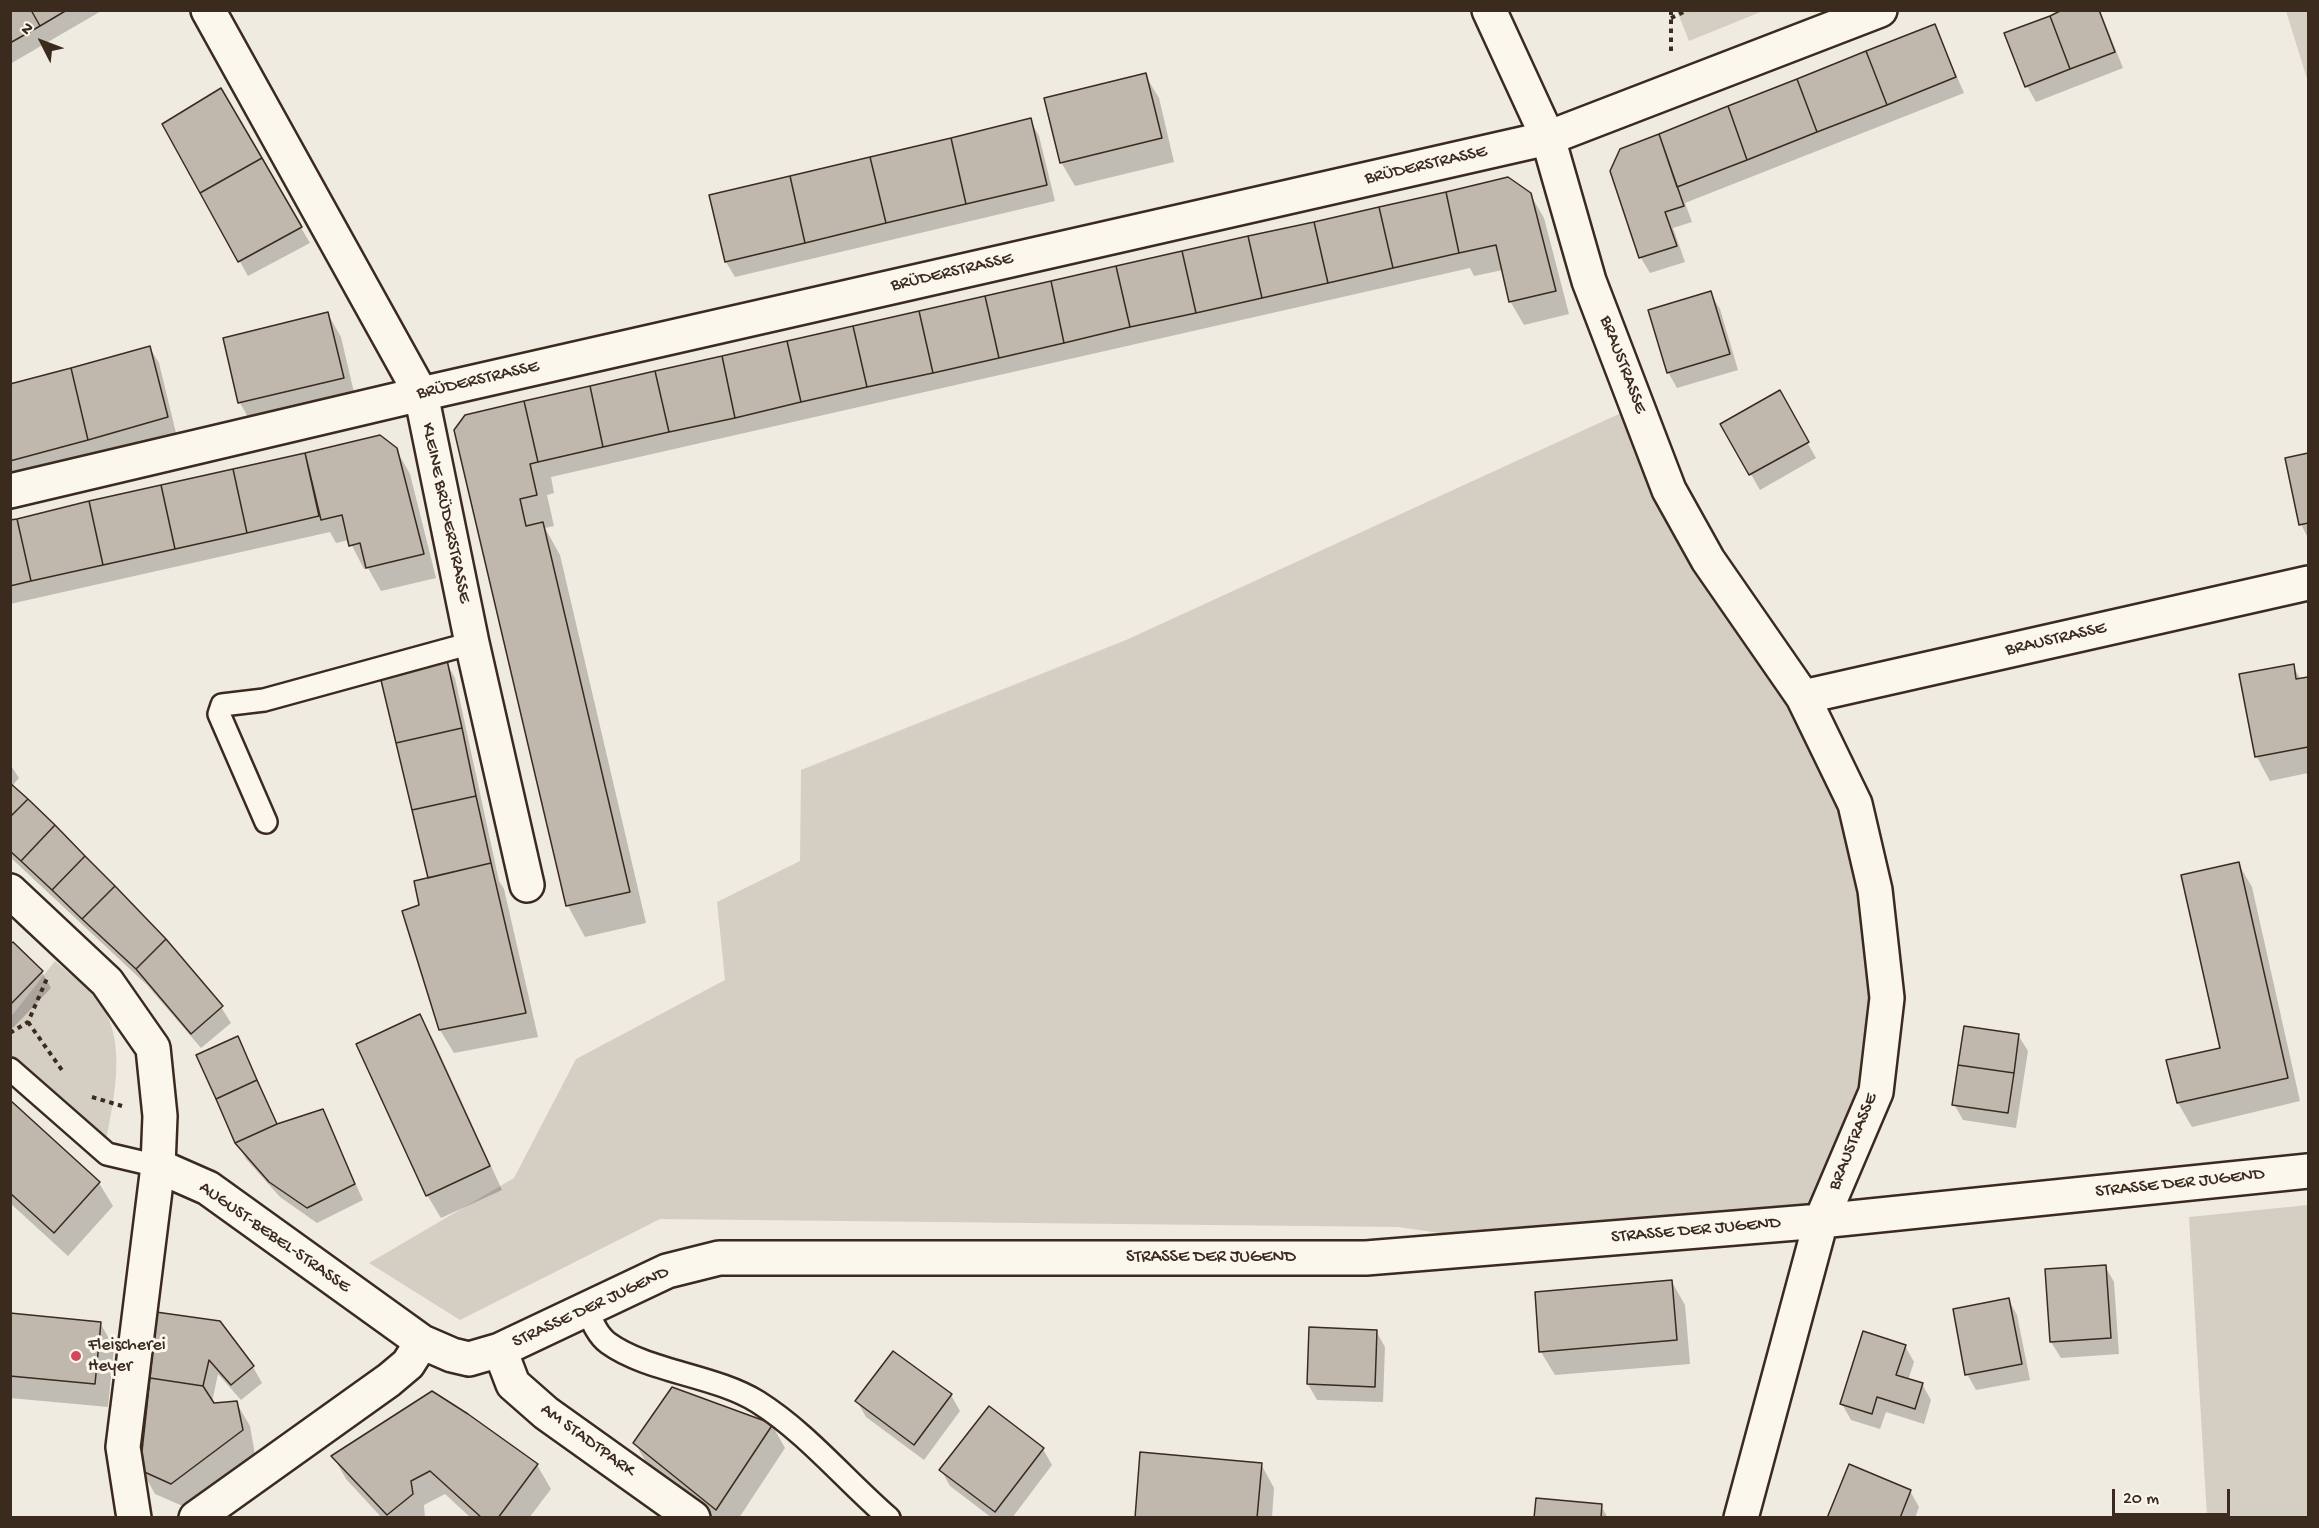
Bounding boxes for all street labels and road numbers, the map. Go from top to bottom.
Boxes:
street label: BRÜDERSTRASSE [1363,141,1489,191]
street label: BRÜDERSTRASSE [889,248,1015,298]
street label: BRAUSTRASSE [1593,313,1651,417]
street label: BRÜDERSTRASSE [415,356,541,406]
street label: KLEINE BRÜDERSTRASSE [415,421,475,605]
street label: BRAUSTRASSE [2003,618,2109,662]
street label: BRAUSTRASSE [1825,1090,1883,1194]
street label: STRASSE DER JUGEND [2094,1164,2266,1204]
street label: AUGUST-BEBEL-STRASSE [194,1178,354,1298]
street label: STRASSE DER JUGEND [1610,1213,1782,1249]
street label: STRASSE DER JUGEND [1126,1247,1296,1269]
street label: STRASSE DER JUGEND [509,1262,673,1354]
street label: AM STADTPARK [535,1399,639,1483]

